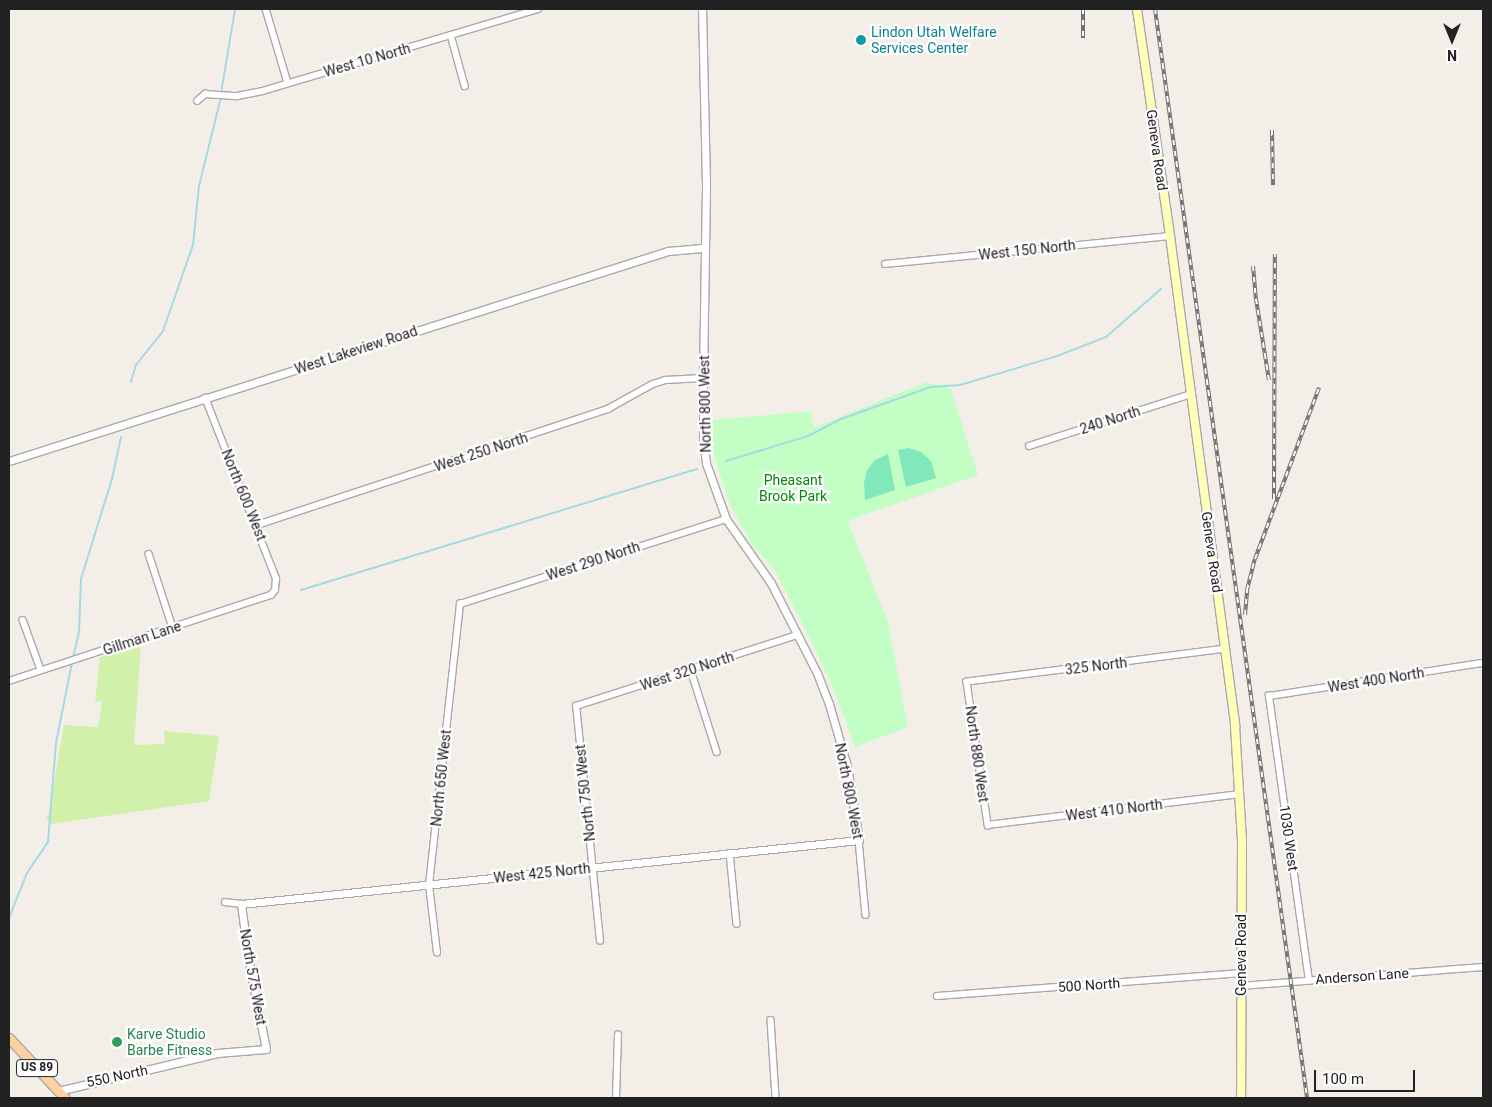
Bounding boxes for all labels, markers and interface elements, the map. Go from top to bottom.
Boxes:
north arrow [1427,15,1477,65]
place label: Lindon Utah Welfare Services Center [871,24,997,56]
marker: Lindon Utah Welfare Services Center [855,34,867,46]
street label: West 10 North [322,40,412,80]
text: N [1447,47,1457,63]
street label: Geneva Road [1143,108,1171,192]
street label: West 150 North [978,237,1076,263]
street label: West Lakeview Road [292,322,420,378]
street label: North 800 West [696,355,714,453]
street label: 240 North [1078,402,1142,438]
street label: West 250 North [432,429,530,475]
street label: North 600 West [218,447,270,543]
park label: Pheasant Brook Park [759,472,827,504]
street label: Geneva Road [1198,510,1226,594]
street label: West 290 North [544,538,642,584]
street label: Gillman Lane [101,617,183,659]
street label: West 320 North [638,648,736,694]
street label: 325 North [1064,654,1128,678]
street label: West 400 North [1327,664,1425,696]
street label: North 880 West [962,705,992,803]
street label: North 650 West [428,729,454,827]
street label: North 800 West [831,742,867,840]
street label: North 750 West [572,744,598,842]
street label: West 410 North [1065,796,1163,824]
street label: 1030 West [1276,804,1302,872]
street label: West 425 North [493,860,591,886]
street label: Geneva Road [1233,914,1249,996]
street label: North 575 West [236,928,270,1026]
street label: Anderson Lane [1315,964,1409,988]
street label: 500 North [1057,974,1121,996]
place label: Karve Studio Barbe Fitness [127,1026,212,1058]
marker: Karve Studio Barbe Fitness [111,1036,123,1048]
road number: US 89 [16,1058,58,1078]
scale bar [1317,1060,1418,1092]
street label: 550 North [85,1061,149,1091]
text: 100 m [1322,1070,1364,1088]

